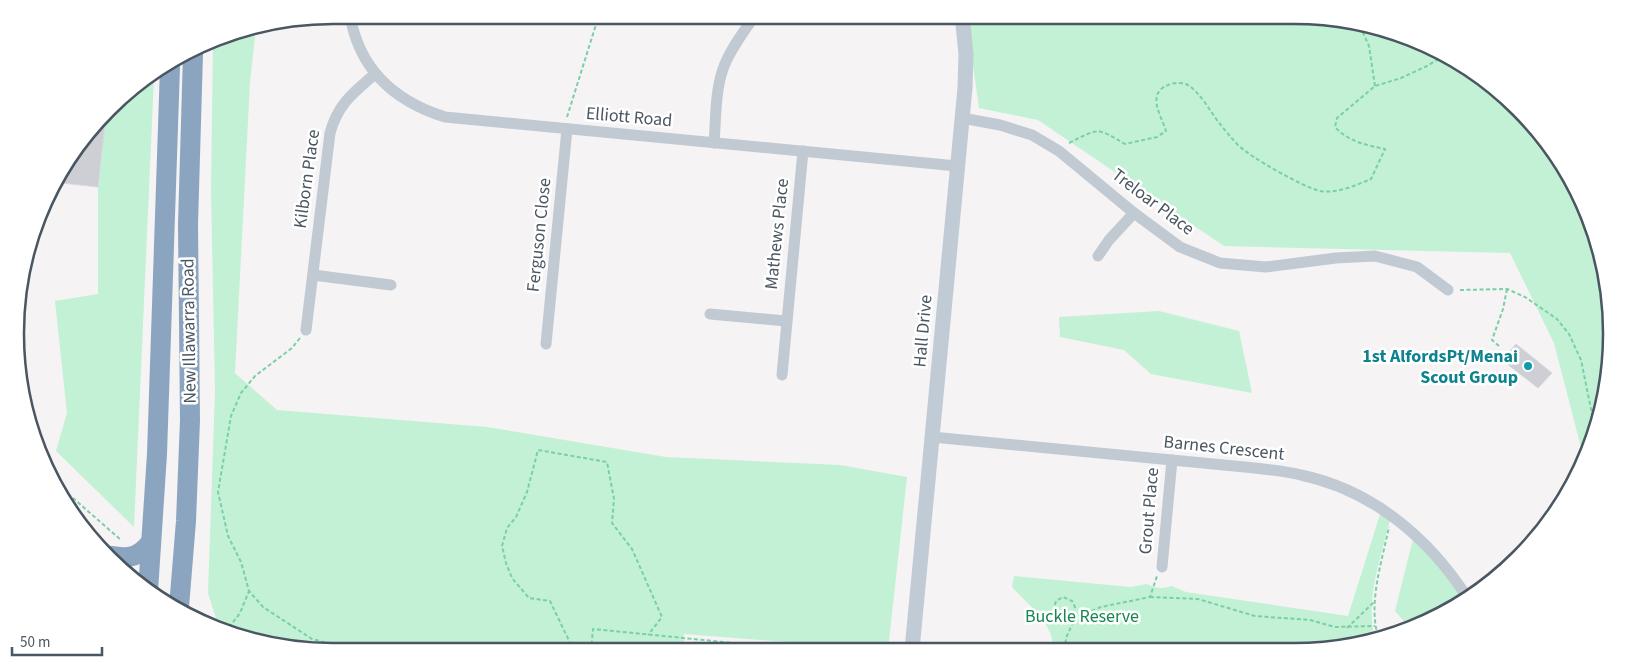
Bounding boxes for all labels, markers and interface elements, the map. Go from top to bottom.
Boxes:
street label: Elliott Road [585,101,673,133]
street label: Kilborn Place [288,128,326,230]
street label: Treloar Place [1107,163,1199,241]
street label: Ferguson Close [521,177,557,293]
street label: Mathews Place [759,177,795,291]
street label: New Illawarra Road [175,258,203,404]
street label: Hall Drive [907,294,939,368]
place label: 1st AlfordsPt/Menai Scout Group [1362,344,1518,390]
marker: 1st AlfordsPt/Menai Scout Group [1522,360,1534,372]
street label: Barnes Crescent [1162,429,1286,467]
street label: Grout Place [1133,467,1165,555]
park label: Buckle Reserve [1025,604,1139,629]
scale bar [12,624,102,656]
text: 50 m [20,632,50,653]

